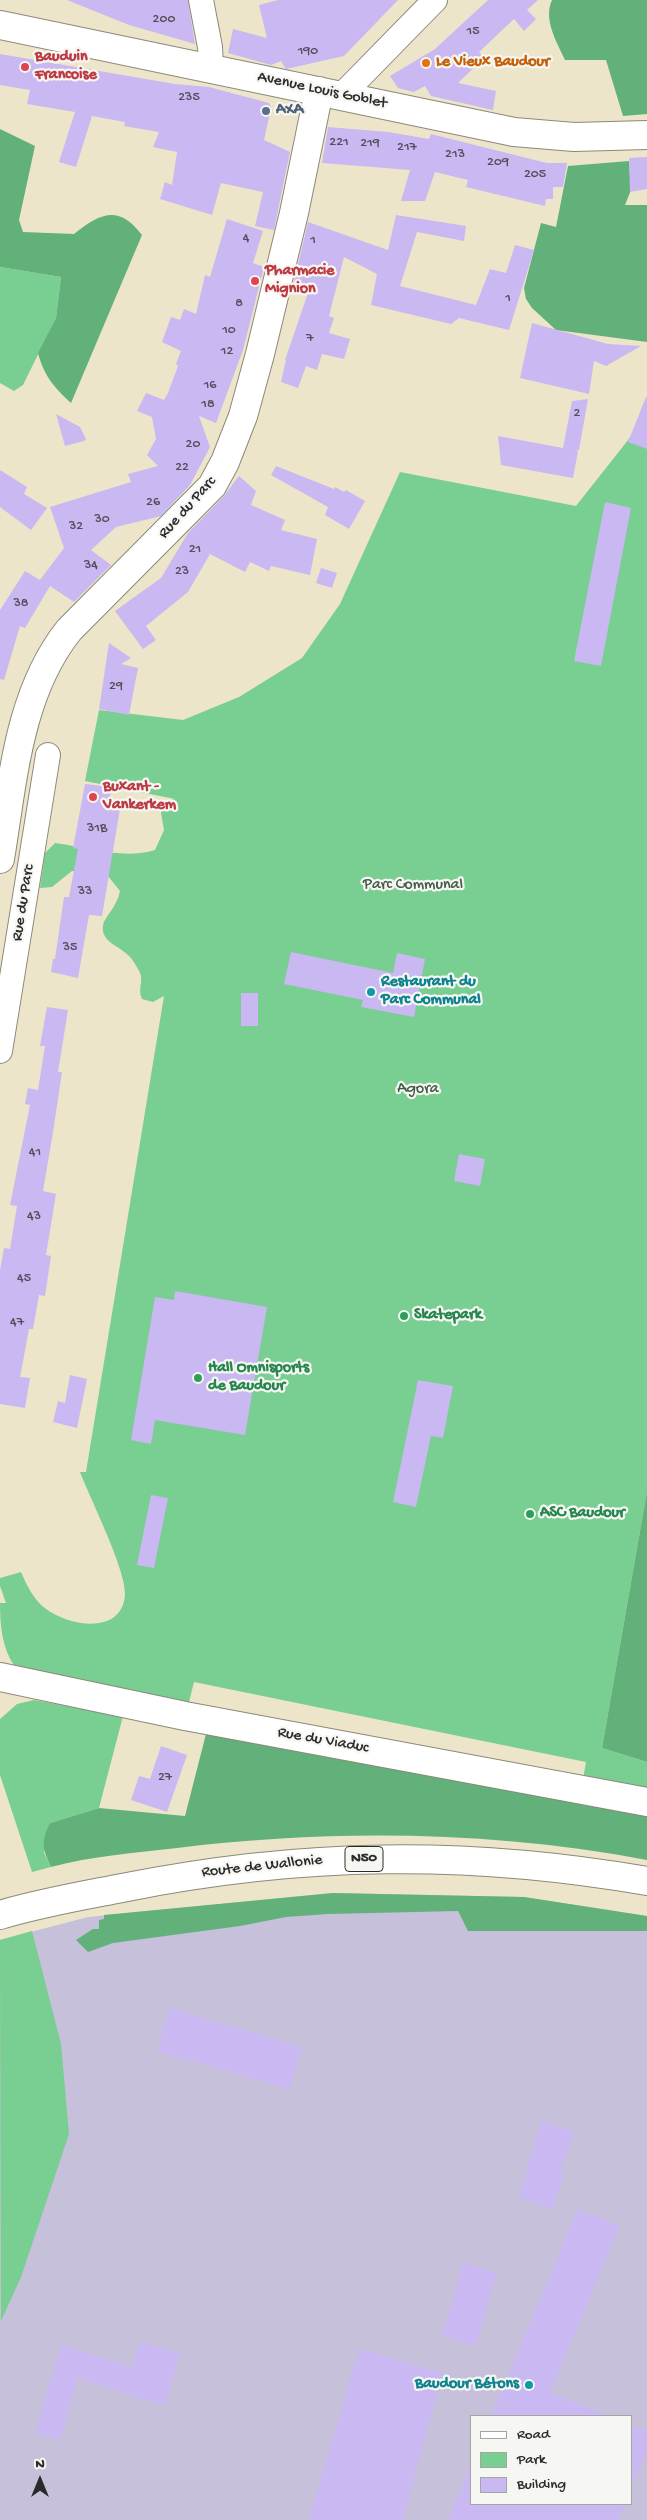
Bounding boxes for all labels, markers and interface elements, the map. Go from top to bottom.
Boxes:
house number: 200 [153,12,175,28]
house number: 15 [466,24,480,40]
house number: 190 [298,44,318,60]
place label: Bauduin Francoise [35,48,97,86]
place label: Le Vieux Baudour [436,53,550,73]
marker: Le Vieux Baudour [420,57,432,69]
marker: Bauduin Francoise [19,61,31,73]
street label: Avenue Louis Goblet [256,68,388,114]
house number: 235 [178,90,200,106]
place label: AXA [276,101,303,121]
marker: AXA [260,105,272,117]
house number: 221 [329,135,349,151]
house number: 219 [360,136,380,152]
house number: 217 [397,140,417,156]
house number: 213 [445,147,465,163]
house number: 209 [487,155,509,171]
house number: 205 [524,167,546,183]
house number: 4 [243,231,249,247]
house number: 1 [310,233,316,249]
place label: Pharmacie Mignion [265,262,334,300]
marker: Pharmacie Mignion [249,275,261,287]
house number: 1 [505,291,511,307]
house number: 8 [235,296,243,312]
house number: 10 [222,323,236,339]
house number: 7 [306,331,314,347]
house number: 12 [221,344,233,360]
house number: 16 [204,378,216,394]
house number: 18 [201,397,215,413]
house number: 2 [574,406,580,422]
house number: 20 [186,437,200,453]
house number: 22 [175,460,189,476]
street label: Rue du Parc [155,473,221,543]
house number: 26 [146,495,160,511]
house number: 30 [94,512,110,528]
house number: 32 [69,519,83,535]
house number: 21 [189,542,201,558]
house number: 34 [84,558,98,574]
house number: 23 [175,564,189,580]
house number: 38 [14,596,28,612]
house number: 29 [109,679,123,695]
place label: Buxant - Vankerkem [103,778,176,816]
marker: Buxant - Vankerkem [87,791,99,803]
house number: 31B [87,821,107,837]
street label: Rue du Parc [8,863,40,943]
park label: Parc Communal [363,876,463,896]
house number: 33 [78,884,92,900]
house number: 35 [63,940,77,956]
place label: Restaurant du Parc Communal [381,973,481,1011]
marker: Restaurant du Parc Communal [365,986,377,998]
park label: Agora [397,1080,439,1100]
house number: 41 [29,1145,41,1161]
house number: 43 [27,1209,41,1225]
house number: 45 [17,1271,31,1287]
place label: Skatepark [414,1306,482,1326]
marker: Skatepark [398,1310,410,1322]
house number: 47 [10,1315,24,1331]
place label: Hall Omnisports de Baudour [208,1359,309,1397]
marker: Hall Omnisports de Baudour [192,1372,204,1384]
place label: ASC Baudour [540,1504,625,1524]
marker: ASC Baudour [524,1508,536,1520]
street label: Rue du Viaduc [276,1724,370,1758]
house number: 27 [158,1770,172,1786]
road number: N50 [345,1846,383,1872]
street label: Route de Wallonie [201,1851,323,1883]
place label: Baudour Bétons [415,2375,519,2395]
marker: Baudour Bétons [523,2379,535,2391]
legend [470,2415,632,2505]
text: Road [517,2426,550,2444]
text: Park [517,2451,546,2469]
north arrow [15,2455,65,2505]
text: N [35,2456,45,2473]
text: Building [517,2476,566,2494]

